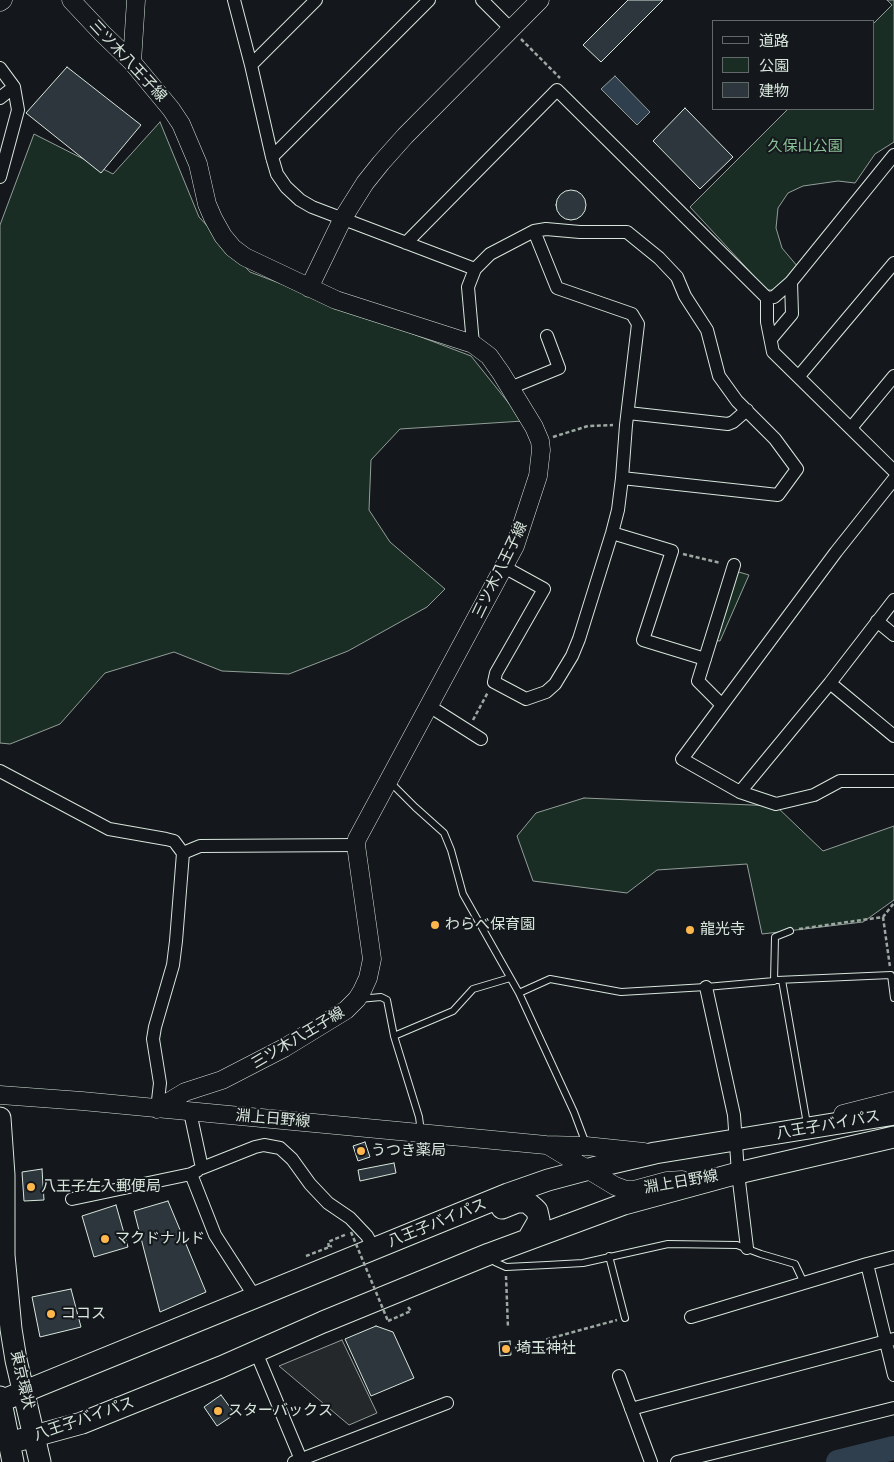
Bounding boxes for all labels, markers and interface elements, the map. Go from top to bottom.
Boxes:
street label: 三ツ木八王子線 [86,16,170,106]
legend [712,20,874,110]
text: 道路 [759,32,789,50]
text: 公園 [759,57,789,75]
text: 建物 [759,82,789,100]
park label: 久保山公園 [768,138,842,156]
street label: 三ツ木八王子線 [469,519,531,621]
place label: わらべ保育園 [445,916,535,934]
marker: わらべ保育園 [429,919,441,931]
place label: 龍光寺 [700,921,745,939]
marker: 龍光寺 [684,924,696,936]
street label: 三ツ木八王子線 [248,1003,348,1073]
street label: 淵上日野線 [235,1107,311,1131]
street label: 八王子バイパス [775,1107,881,1143]
place label: うつき薬局 [371,1142,446,1160]
marker: うつき薬局 [355,1145,367,1157]
street label: 淵上日野線 [643,1167,719,1197]
place label: 八王子左入郵便局 [41,1178,161,1196]
marker: 八王子左入郵便局 [25,1181,37,1193]
street label: 八王子バイパス [385,1195,489,1251]
place label: マクドナルド [115,1230,205,1248]
marker: マクドナルド [99,1233,111,1245]
place label: ココス [61,1305,106,1323]
marker: ココス [45,1308,57,1320]
place label: 埼玉神社 [516,1340,576,1358]
marker: 埼玉神社 [500,1343,512,1355]
street label: 東京環状 [6,1349,38,1411]
street label: 八王子バイパス [31,1393,137,1445]
place label: スターバックス [228,1402,333,1420]
marker: スターバックス [212,1405,224,1417]

